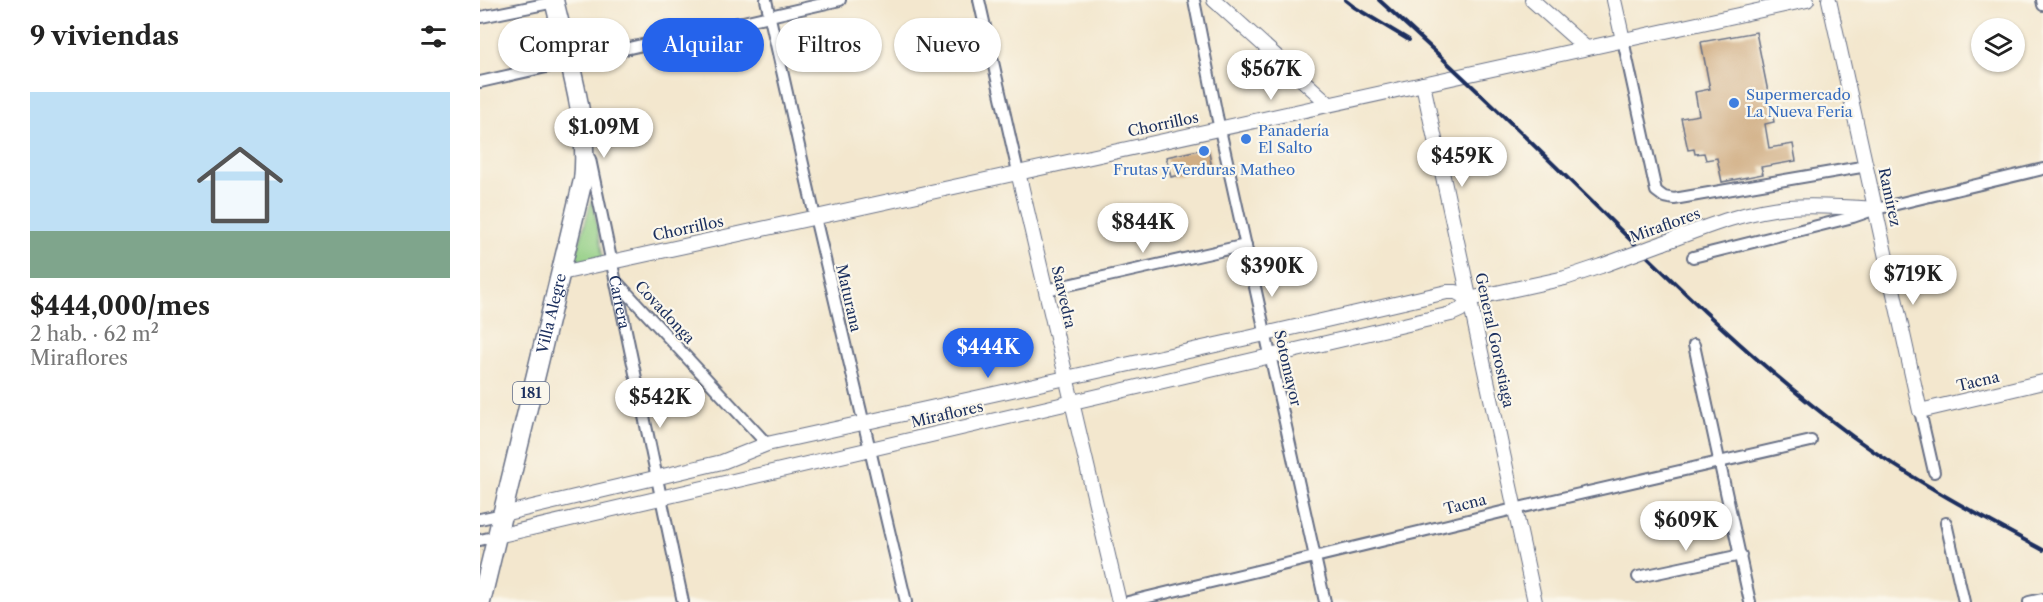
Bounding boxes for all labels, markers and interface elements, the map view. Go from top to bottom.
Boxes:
chip: Comprar [498,18,630,72]
chip: Alquilar [642,18,764,72]
chip: Filtros [776,18,882,72]
chip: Nuevo [894,18,1001,72]
map controls [1971,18,2025,72]
button: layers [1971,18,2025,72]
text: 9 viviendas [30,20,179,52]
icon: filters [417,20,450,53]
pin: $567K [1229,50,1313,101]
text: $567K [1241,57,1301,81]
place label: Supermercado La Nueva Feria [1746,85,1853,121]
marker: Supermercado La Nueva Feria [1727,96,1741,110]
street label: Chorrillos [1126,107,1200,141]
pin: $1.09M [555,108,653,159]
text: $1.09M [568,115,640,139]
place label: Panadería El Salto [1258,121,1329,157]
icon: home [186,131,294,239]
marker: Panadería El Salto [1239,132,1253,146]
pin: $459K [1420,137,1504,188]
marker: Frutas y Verduras Matheo [1197,144,1211,158]
text: $459K [1431,144,1493,168]
place label: Frutas y Verduras Matheo [1113,160,1295,179]
street label: Ramírez [1875,166,1906,228]
pin: $844K [1101,203,1185,254]
street label: Miraflores [1627,203,1703,247]
text: $844K [1111,210,1175,234]
street label: Chorrillos [651,211,725,245]
pin: $390K [1230,247,1314,298]
text: $390K [1240,254,1304,278]
pin: $719K [1871,255,1955,306]
street label: Maturana [832,262,866,334]
text: $719K [1884,262,1942,286]
street label: Saavedra [1048,264,1080,330]
street label: Villa Alegre [532,271,570,356]
street label: General Gorostiaga [1471,271,1519,409]
street label: Carrera [605,273,635,331]
street label: Covadonga [631,276,699,348]
text: $444,000/mes [30,290,210,322]
text: 2 hab. · 62 m² [30,322,159,346]
pin: $444K [946,328,1030,379]
street label: Sotomayor [1270,328,1306,409]
text: $444K [957,335,1019,359]
text: Miraflores [30,346,128,370]
street label: Tacna [1955,367,2001,395]
pin: $542K [618,378,702,429]
road number: 181 [513,382,549,404]
text: $542K [629,385,691,409]
street label: Miraflores [909,396,985,432]
street label: Tacna [1442,490,1488,518]
pin: $609K [1644,501,1728,552]
text: $609K [1654,508,1718,532]

